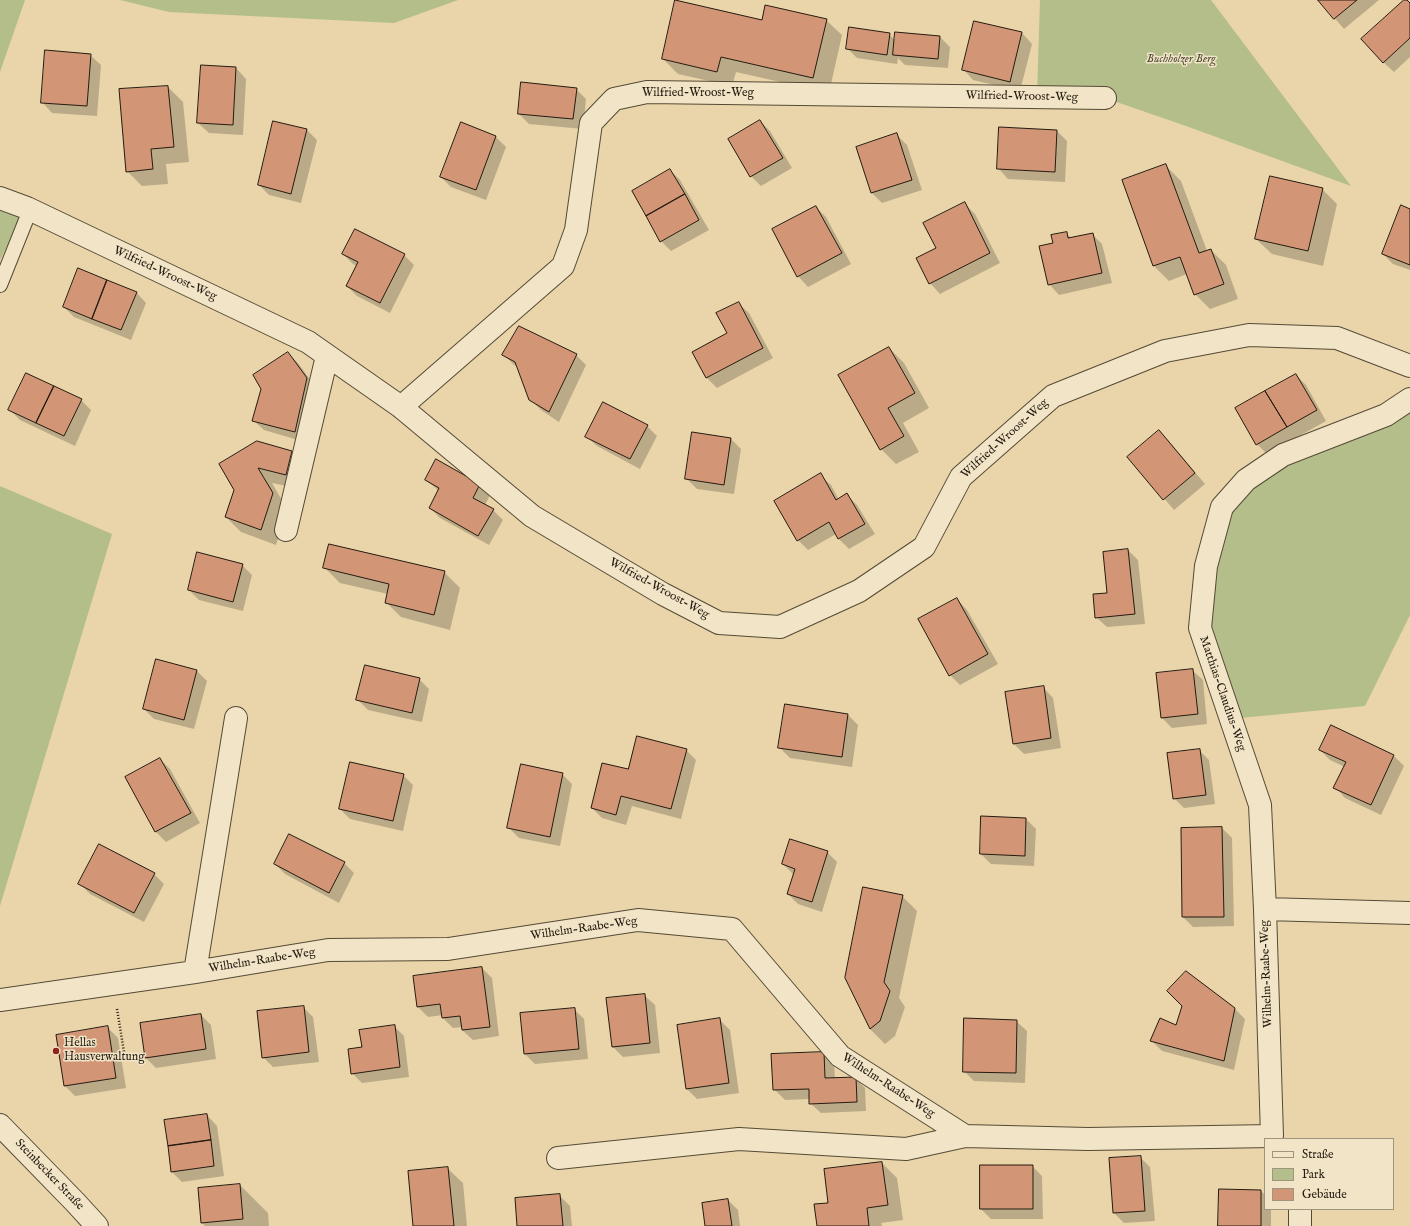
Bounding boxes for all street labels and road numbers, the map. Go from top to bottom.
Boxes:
street label: Wilfried-Wroost-Weg [642,87,754,101]
street label: Wilfried-Wroost-Weg [966,89,1078,105]
street label: Wilfried-Wroost-Weg [111,244,219,304]
street label: Wilfried-Wroost-Weg [958,396,1052,482]
street label: Wilfried-Wroost-Weg [606,555,712,623]
street label: Matthias-Claudius-Weg [1196,634,1248,754]
street label: Wilhelm-Raabe-Weg [530,914,638,944]
street label: Wilhelm-Raabe-Weg [1258,920,1276,1028]
street label: Wilhelm-Raabe-Weg [208,945,316,977]
street label: Wilhelm-Raabe-Weg [839,1051,937,1121]
street label: Steinbecker Straße [12,1137,86,1213]

